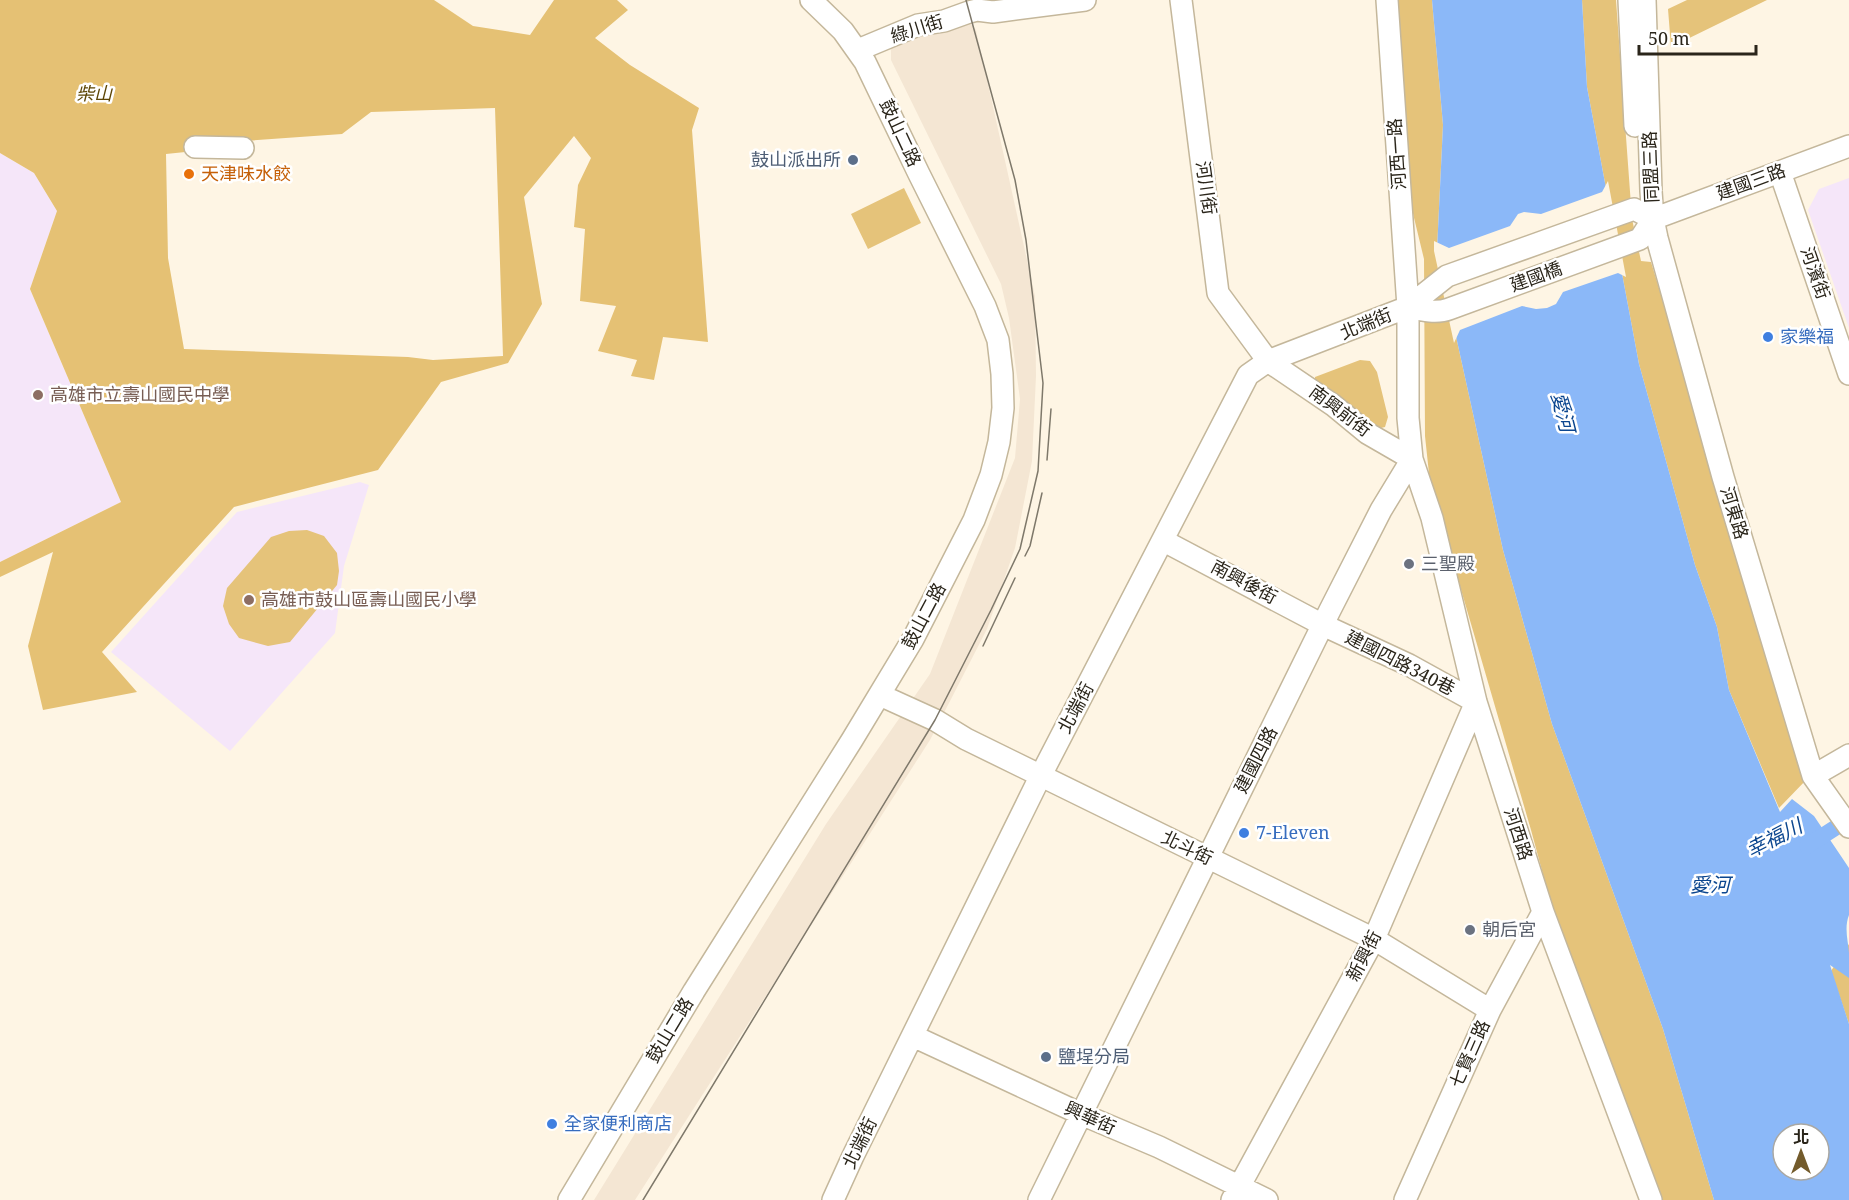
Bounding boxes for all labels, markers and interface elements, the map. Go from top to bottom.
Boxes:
street label: 綠川街 [887,9,946,47]
scale bar [1639,18,1756,56]
text: 50 m [1648,26,1690,50]
park label: 柴山 [76,81,113,105]
street label: 鼓山二路 [875,95,927,170]
street label: 河西一路 [1382,117,1410,191]
street label: 同盟三路 [1637,131,1663,203]
place label: 鼓山派出所 [751,147,841,171]
marker: 鼓山派出所 [846,153,860,167]
street label: 建國三路 [1713,157,1789,205]
street label: 河川街 [1191,159,1223,216]
place label: 天津味水餃 [201,161,291,185]
marker: 天津味水餃 [182,167,196,181]
street label: 河濱街 [1796,243,1836,302]
street label: 建國橋 [1506,256,1565,297]
street label: 北端街 [1336,302,1395,344]
place label: 家樂福 [1780,324,1834,348]
marker: 家樂福 [1761,330,1775,344]
street label: 南興前街 [1305,379,1377,441]
place label: 高雄市立壽山國民中學 [50,382,230,406]
marker: 高雄市立壽山國民中學 [31,388,45,402]
water label: 愛河 [1546,389,1582,438]
street label: 河東路 [1716,483,1754,542]
place label: 三聖殿 [1421,551,1475,575]
street label: 南興後街 [1207,554,1282,609]
marker: 三聖殿 [1402,557,1416,571]
street label: 鼓山二路 [896,578,951,653]
place label: 高雄市鼓山區壽山國民小學 [261,587,477,611]
marker: 高雄市鼓山區壽山國民小學 [242,593,256,607]
street label: 建國四路340巷 [1341,624,1459,700]
street label: 北端街 [1052,678,1098,737]
street label: 建國四路 [1228,722,1282,797]
street label: 河西路 [1499,804,1539,863]
water label: 幸福川 [1741,811,1808,863]
place label: 7-Eleven [1256,820,1330,844]
street label: 北斗街 [1158,824,1217,870]
marker: 7-Eleven [1237,826,1251,840]
water label: 愛河 [1690,871,1734,898]
place label: 朝后宮 [1482,917,1536,941]
marker: 朝后宮 [1463,923,1477,937]
street label: 新興街 [1340,926,1386,985]
street label: 鼓山二路 [640,992,698,1067]
street label: 七賢三路 [1443,1016,1495,1091]
place label: 鹽埕分局 [1058,1044,1130,1068]
marker: 鹽埕分局 [1039,1050,1053,1064]
street label: 興華街 [1061,1095,1120,1139]
place label: 全家便利商店 [564,1111,672,1135]
street label: 北端街 [836,1113,882,1172]
marker: 全家便利商店 [545,1117,559,1131]
north arrow [1771,1122,1831,1182]
text: 北 [1793,1126,1809,1148]

